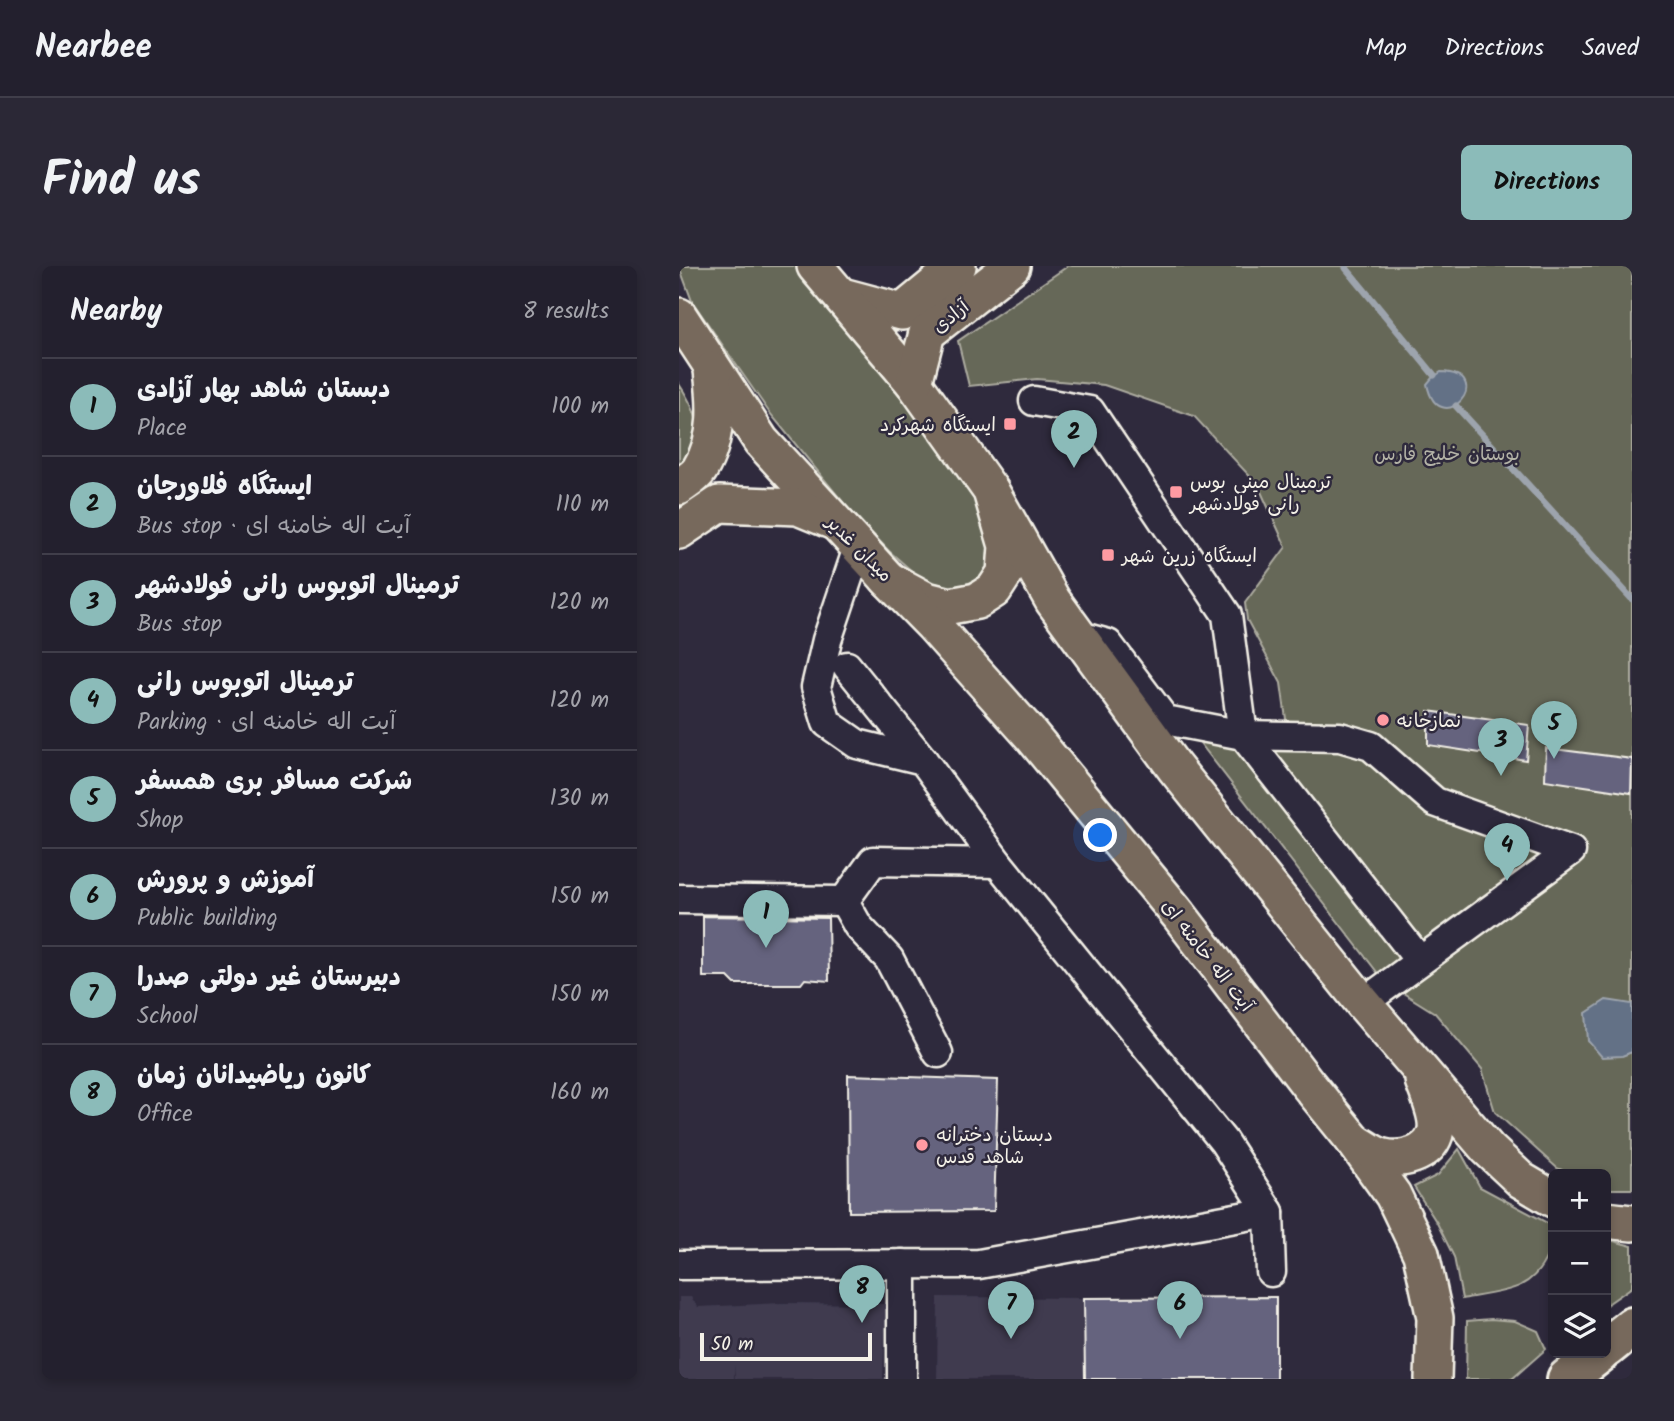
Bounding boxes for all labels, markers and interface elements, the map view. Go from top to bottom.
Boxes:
text: Nearbee [35,22,152,75]
text: Map [1365,29,1407,68]
text: Directions [1445,29,1544,68]
text: Saved [1582,29,1639,68]
text: Find us [42,143,200,221]
button: Directions [1461,145,1632,220]
text: Nearby [70,288,162,336]
street label: آزادی [926,292,977,342]
text: 8 results [523,294,609,330]
text: دبستان شاهد بهار آزادی [137,369,390,411]
text: 1 [90,389,96,425]
text: 100 m [551,389,609,425]
pin: 2 [1051,410,1097,468]
text: Place [137,411,187,447]
place label: ایستگاه شهرکرد [880,411,996,441]
marker: ایستگاه شهرکرد [1002,416,1018,432]
park label: بوستان خلیج فارس [1374,440,1520,470]
text: ایستگاه فلاورجان [137,466,312,508]
place label: ترمینال مینی بوس رانی فولادشهر [1188,468,1331,520]
marker: ترمینال مینی بوس رانی فولادشهر [1168,484,1184,500]
text: 2 [86,487,100,523]
text: 110 m [556,487,609,523]
street label: میدان غدیر [817,508,899,590]
text: Bus stop · آیت اله خامنه ای [137,509,410,545]
place label: ایستگاه زرین شهر [1120,542,1257,572]
marker: ایستگاه زرین شهر [1100,547,1116,563]
text: ترمینال اتوبوس رانی فولادشهر [137,565,459,607]
text: 3 [87,585,99,621]
text: 120 m [549,585,609,621]
text: Bus stop [137,607,222,643]
text: ترمینال اتوبوس رانی [137,662,353,704]
text: 4 [87,683,99,719]
text: 120 m [549,683,609,719]
pin: 5 [1531,701,1577,759]
text: Parking · آیت اله خامنه ای [137,705,396,741]
place label: نمازخانه [1397,707,1461,737]
marker: نمازخانه [1375,712,1391,728]
pin: 3 [1478,718,1524,776]
text: شرکت مسافر بری همسفر [137,761,412,803]
text: 5 [87,781,99,817]
text: 130 m [550,781,609,817]
text: Shop [137,803,183,839]
your location [1083,818,1117,852]
pin: 4 [1484,823,1530,881]
text: آموزش و پرورش [137,859,314,901]
text: 6 [87,879,99,915]
text: 150 m [550,879,609,915]
pin: 1 [743,890,789,948]
street label: آیت اله خامنه ای [1153,893,1261,1020]
text: Public building [137,901,278,937]
text: دبیرستان غیر دولتی صدرا [137,957,401,999]
text: 7 [88,977,98,1013]
text: 150 m [550,977,609,1013]
text: School [137,999,198,1035]
text: کانون ریاضیدانان زمان [137,1055,371,1097]
text: 8 [86,1075,100,1111]
text: 160 m [550,1075,609,1111]
text: Office [137,1097,192,1133]
place label: دبستان دخترانه شاهد قدس [936,1121,1053,1173]
marker: دبستان دخترانه شاهد قدس [914,1137,930,1153]
map controls [1548,1169,1611,1358]
button: + [1548,1169,1611,1232]
button: − [1548,1232,1611,1295]
pin: 8 [839,1265,885,1323]
pin: 7 [988,1281,1034,1339]
pin: 6 [1157,1281,1203,1339]
button: layers [1548,1295,1611,1358]
scale bar [700,1330,871,1362]
text: 50 m [711,1330,753,1360]

